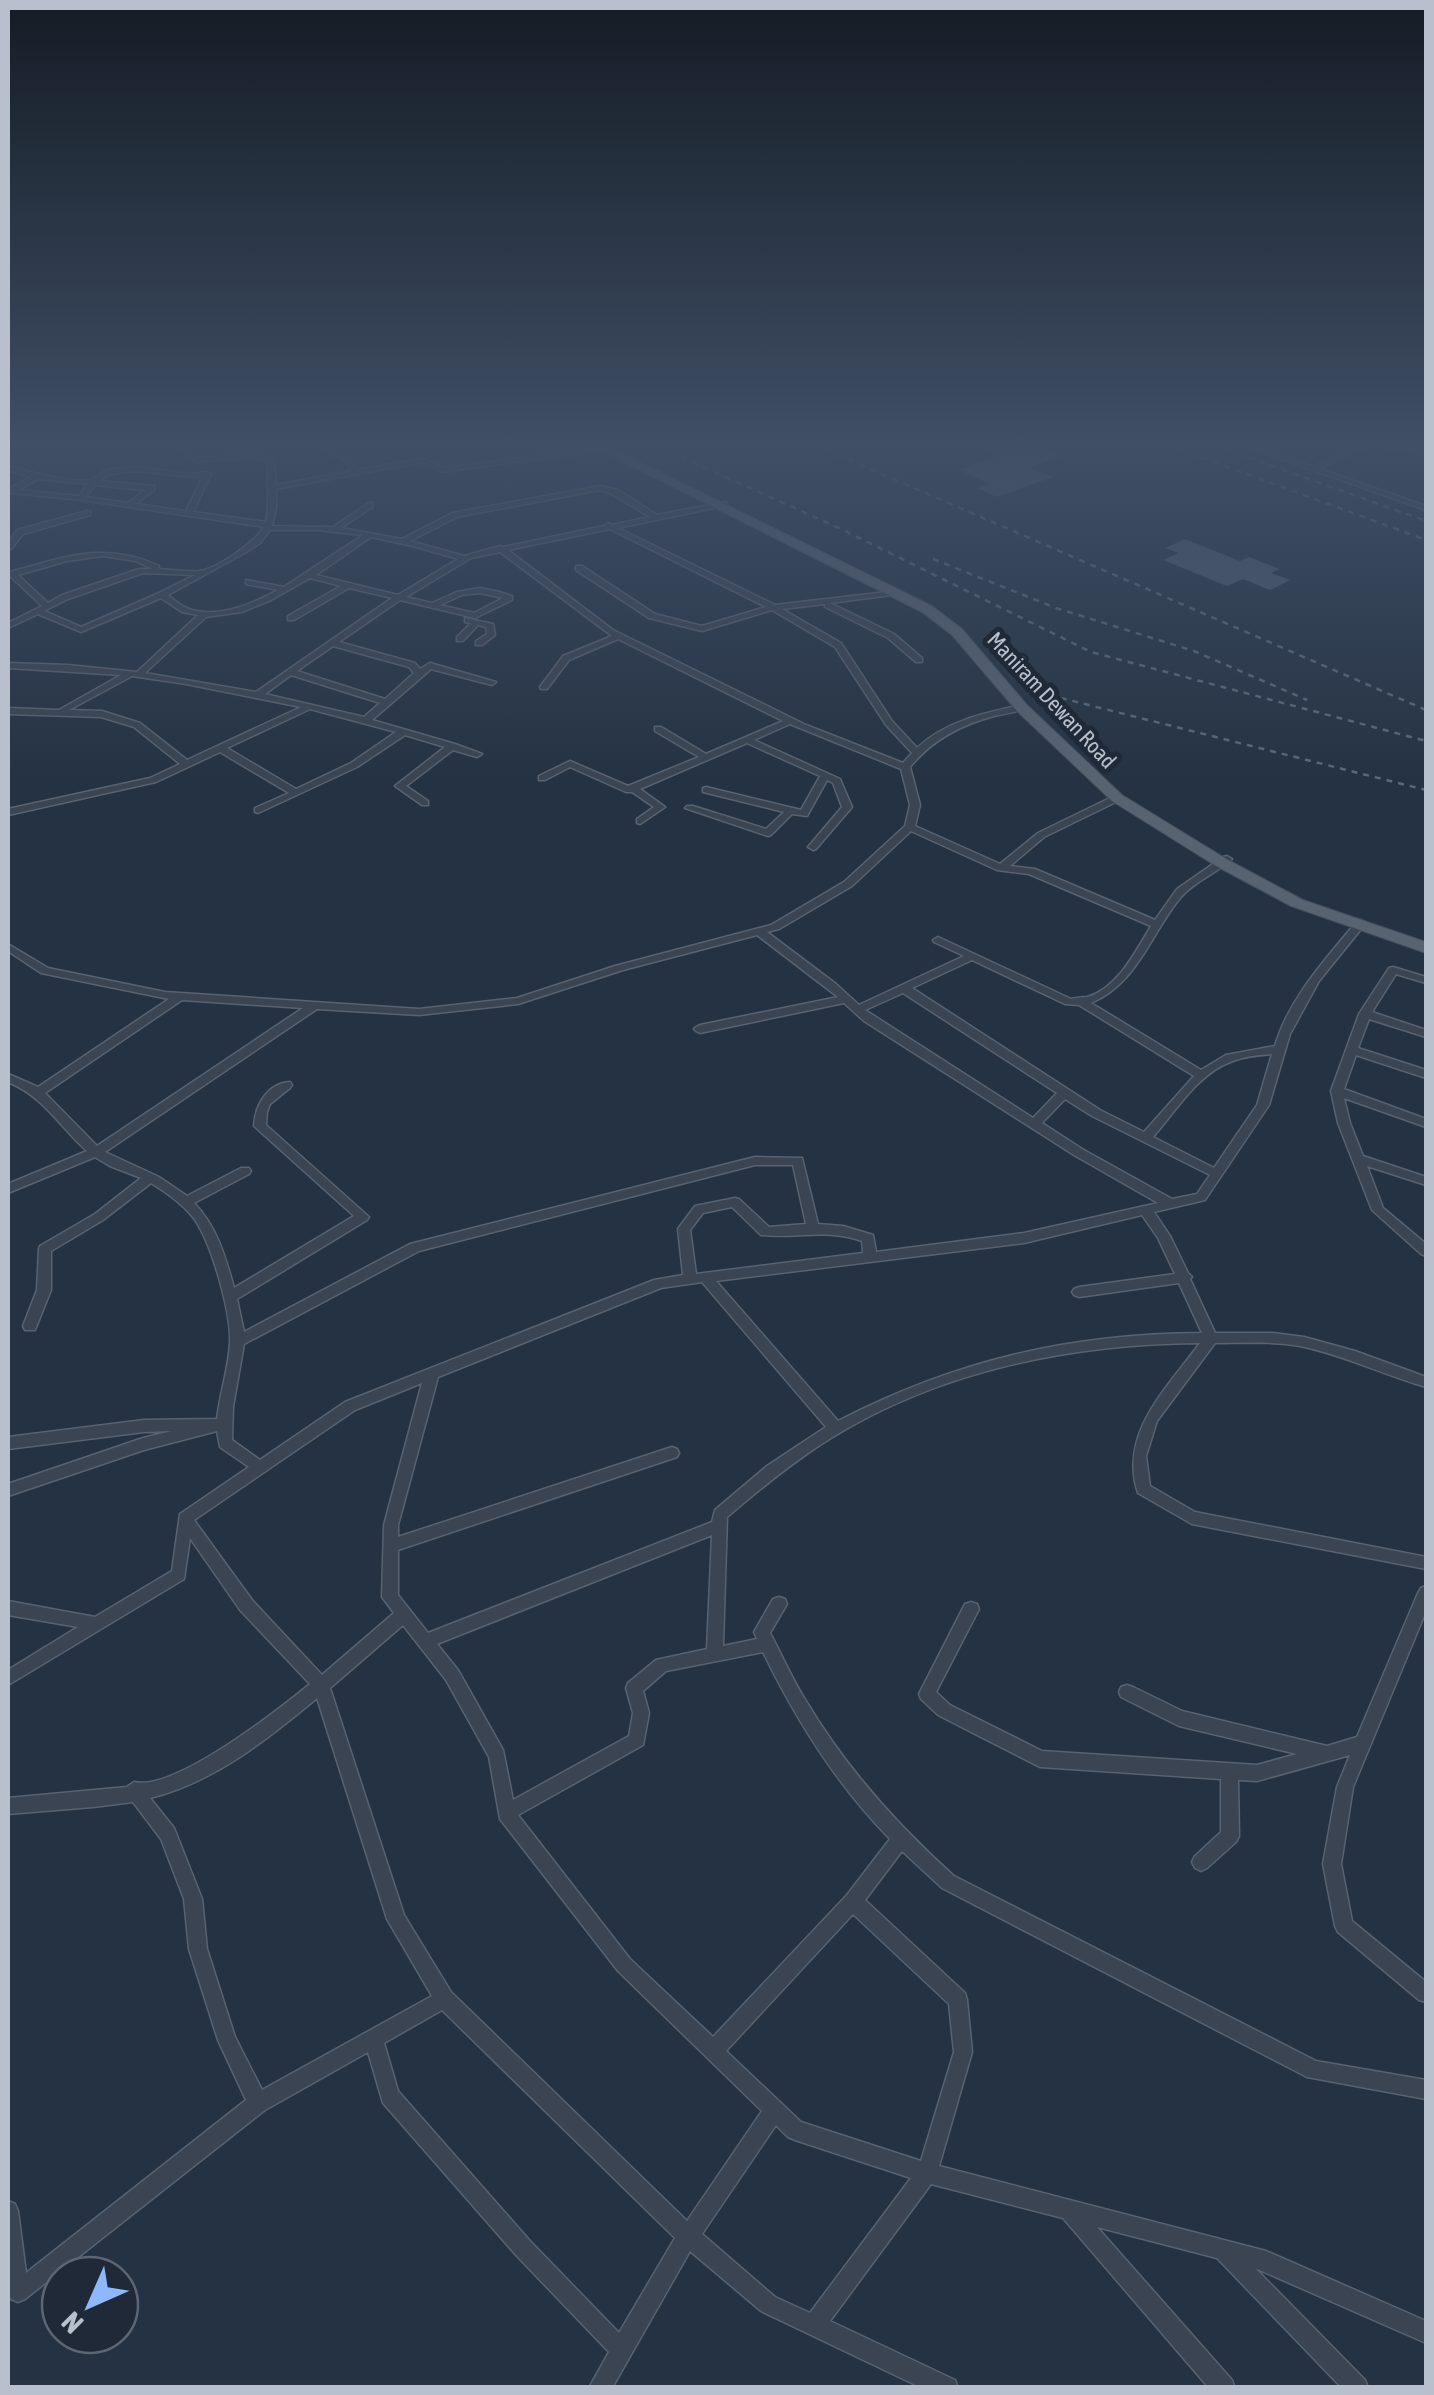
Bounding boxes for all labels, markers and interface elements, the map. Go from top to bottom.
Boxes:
street label: Maniram Dewan Road [982,627,1122,773]
north arrow [40,2255,140,2355]
text: N [55,2306,89,2340]

